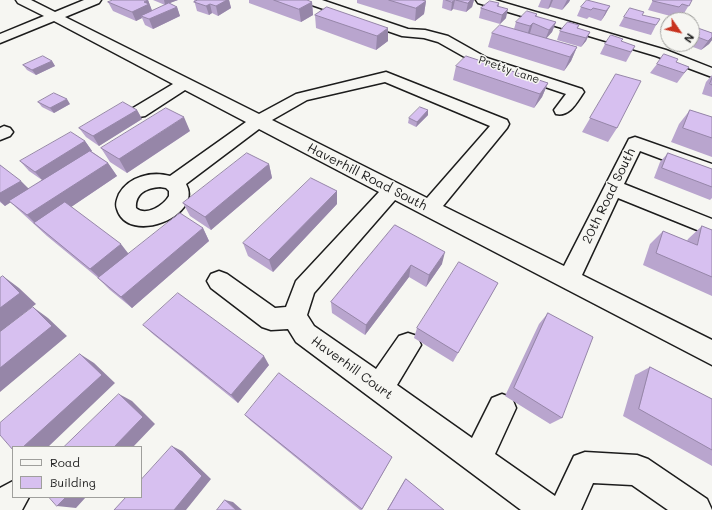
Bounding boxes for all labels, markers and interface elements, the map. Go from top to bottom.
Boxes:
north arrow [660,12,700,52]
text: N [681,31,698,46]
street label: Pretty Lane [477,53,541,87]
street label: Haverhill Road South [304,140,430,214]
street label: 20th Road South [579,146,639,246]
street label: Haverhill Court [308,333,396,403]
legend [12,446,142,498]
text: Road [50,454,80,470]
text: Building [50,474,96,490]

